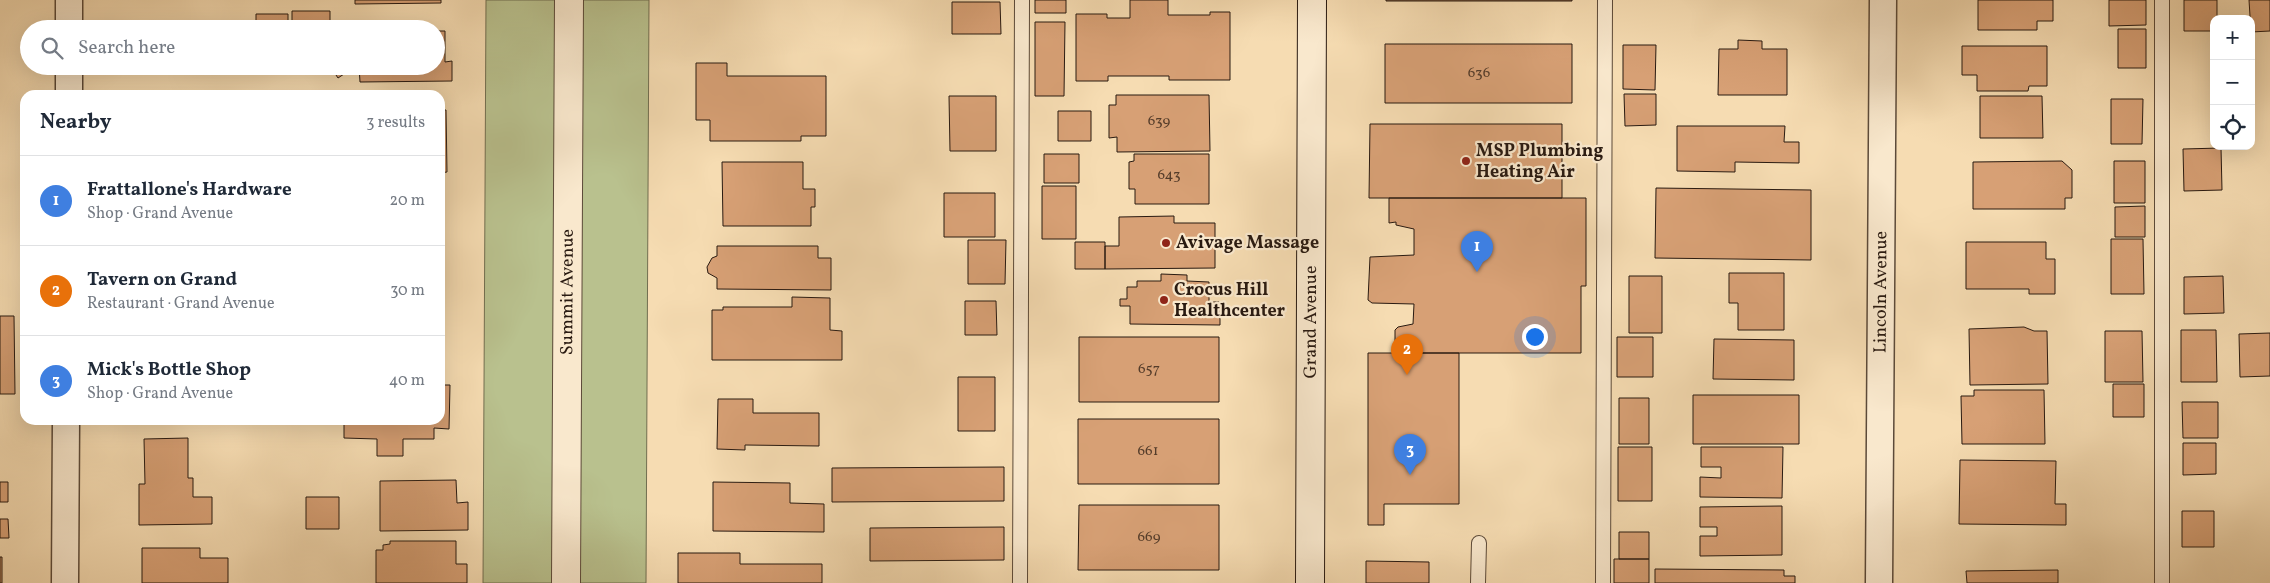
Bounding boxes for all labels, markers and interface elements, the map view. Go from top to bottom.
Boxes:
map controls [2210,15,2255,150]
button: + [2210,15,2255,60]
search box [20,20,445,75]
icon: search [38,34,66,62]
text: Search here [78,35,175,61]
button: − [2210,60,2255,105]
house number: 636 [1468,63,1490,84]
button: locate [2210,105,2255,150]
text: Nearby [40,108,111,137]
house number: 639 [1148,111,1171,132]
text: 3 results [366,112,425,134]
place label: MSP Plumbing Heating Air [1476,139,1603,185]
marker: MSP Plumbing Heating Air [1460,155,1472,167]
house number: 643 [1157,165,1181,186]
text: Frattallone's Hardware [87,177,292,203]
text: 1 [53,190,59,212]
text: 20 m [390,190,425,212]
text: Shop · Grand Avenue [87,203,233,225]
street label: Summit Avenue [555,229,580,355]
place label: Avivage Massage [1176,231,1319,256]
pin: 1 [1461,231,1493,272]
street label: Lincoln Avenue [1868,231,1894,353]
marker: Avivage Massage [1160,237,1172,249]
street label: Grand Avenue [1298,265,1324,379]
text: Tavern on Grand [87,267,237,293]
place label: Crocus Hill Healthcenter [1174,278,1286,324]
text: 2 [52,280,60,302]
text: 30 m [390,280,425,302]
text: Restaurant · Grand Avenue [87,293,275,315]
marker: Crocus Hill Healthcenter [1158,294,1170,306]
your location [1522,324,1548,350]
pin: 2 [1391,334,1423,375]
text: Mick's Bottle Shop [87,357,251,383]
house number: 657 [1138,359,1160,380]
text: 3 [52,370,60,392]
text: 40 m [389,370,425,392]
text: Shop · Grand Avenue [87,383,233,405]
pin: 3 [1394,434,1426,475]
house number: 661 [1137,441,1159,462]
house number: 669 [1138,527,1161,548]

